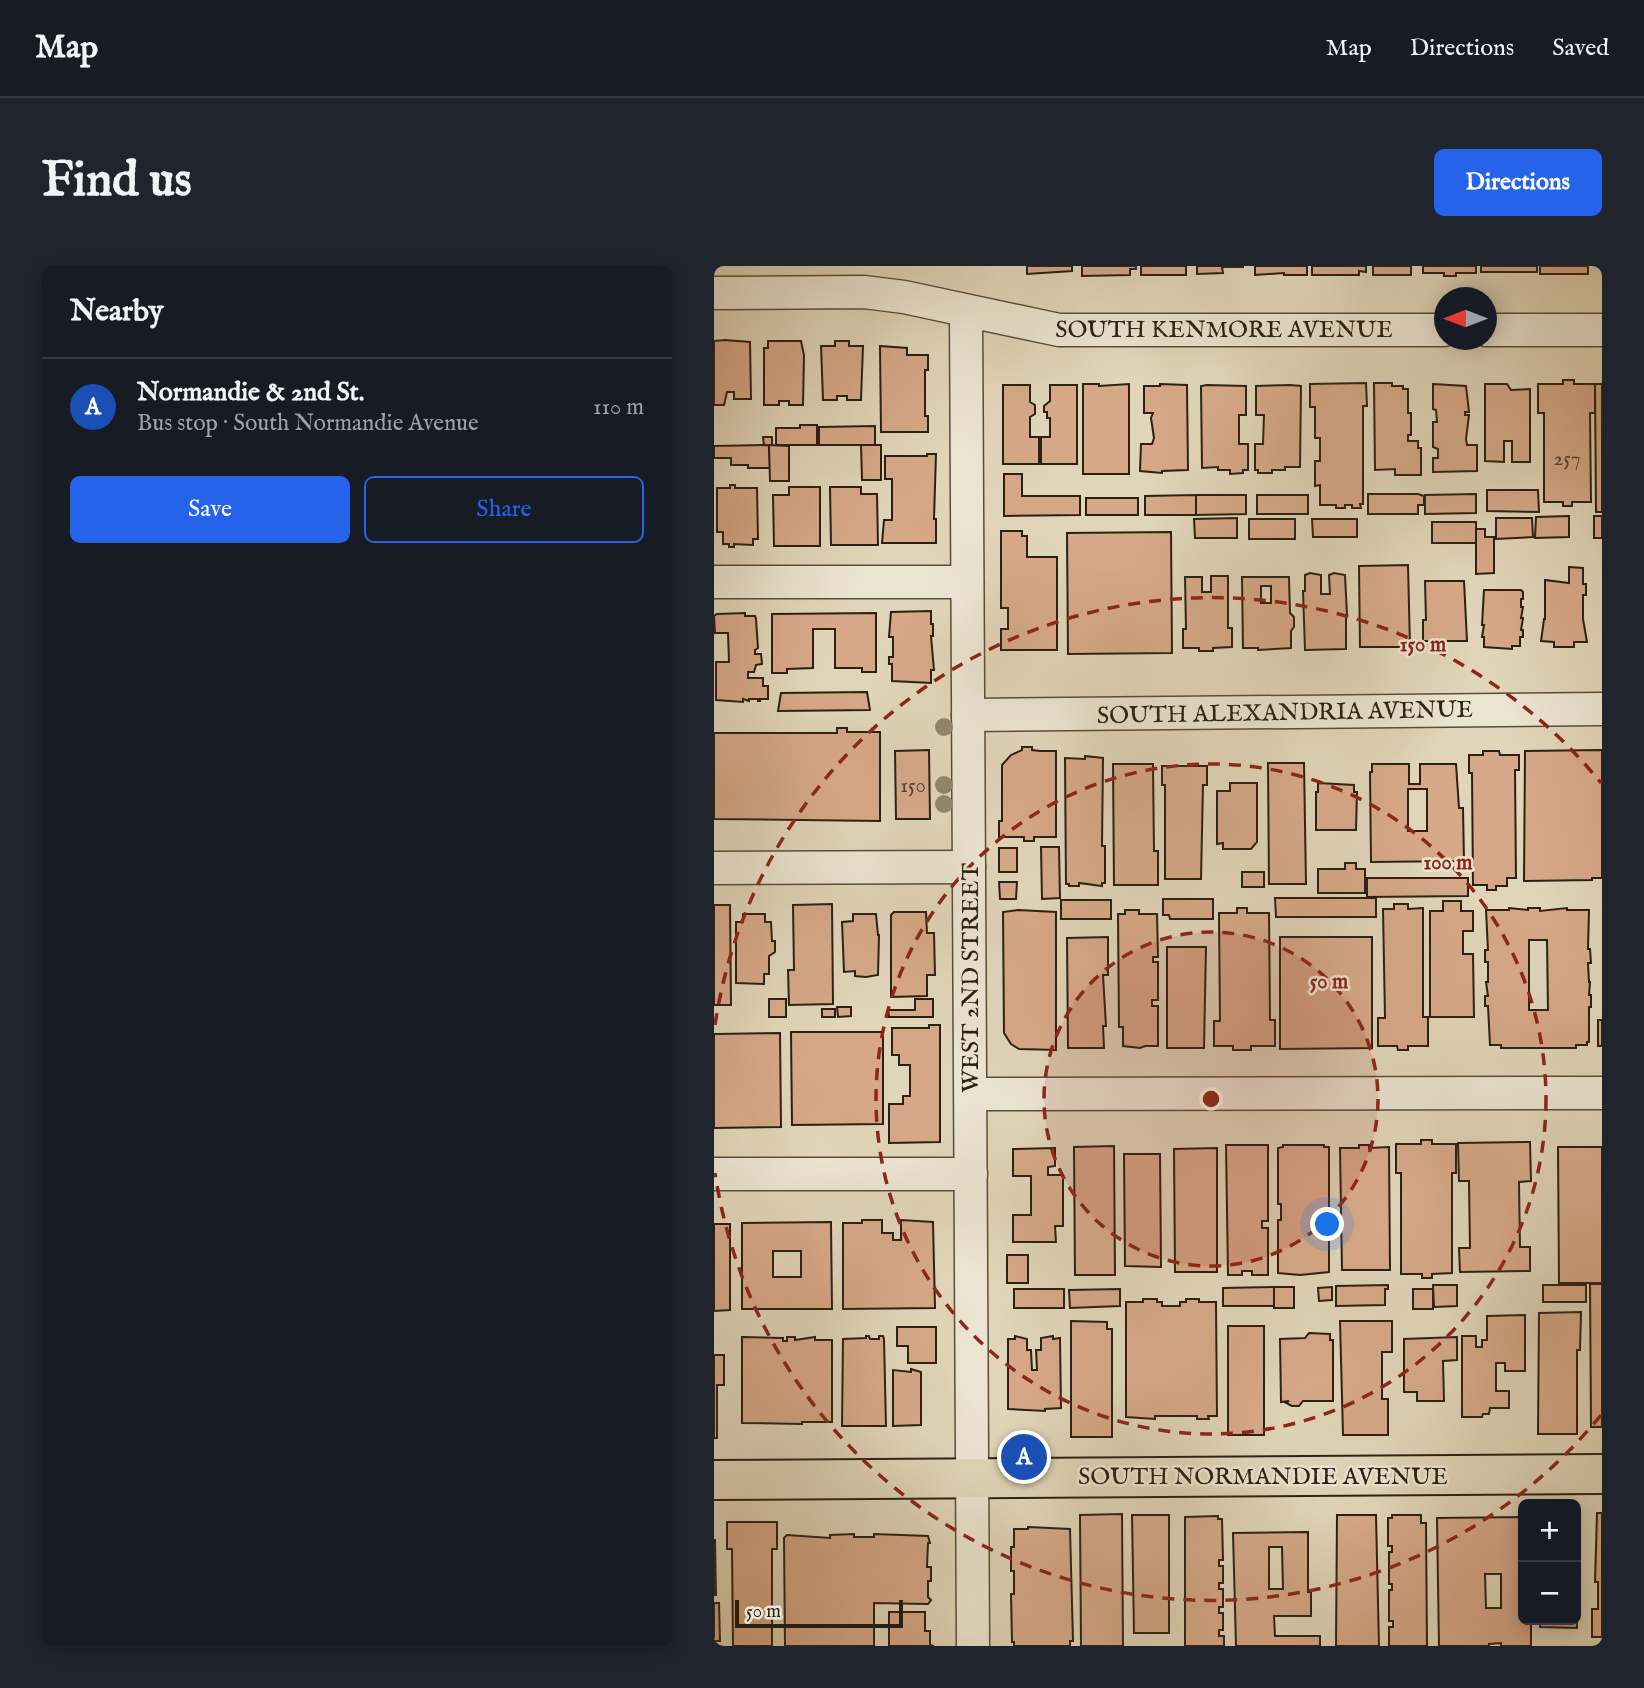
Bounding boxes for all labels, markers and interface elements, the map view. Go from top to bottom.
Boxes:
text: Map [35,27,98,69]
text: Map [1326,33,1372,64]
text: Directions [1410,33,1514,64]
text: Saved [1552,33,1609,64]
button: Directions [1434,149,1602,216]
text: Find us [42,151,192,213]
north arrow [1434,287,1497,350]
text: Nearby [70,293,163,331]
street label: SOUTH KENMORE AVENUE [1055,315,1393,346]
text: Normandie & 2nd St. [137,376,364,409]
text: A [85,393,101,422]
text: 110 m [593,393,644,422]
text: Bus stop · South Normandie Avenue [137,409,479,438]
house number: 257 [1553,446,1581,473]
button: Save [70,476,350,543]
button: Share [364,476,644,543]
text: 150 m [1400,632,1447,659]
street label: SOUTH ALEXANDRIA AVENUE [1097,695,1473,732]
house number: 150 [900,773,926,800]
text: 100 m [1423,850,1473,877]
street label: WEST 2ND STREET [956,863,987,1093]
text: 50 m [1310,969,1349,996]
centre of rings [1199,1087,1223,1111]
your location [1310,1207,1344,1241]
pin: A [1001,1431,1047,1483]
street label: SOUTH NORMANDIE AVENUE [1078,1462,1448,1493]
map controls [1518,1499,1581,1625]
button: + [1518,1499,1581,1562]
button: − [1518,1562,1581,1625]
scale bar [735,1597,903,1629]
text: 50 m [746,1600,781,1624]

